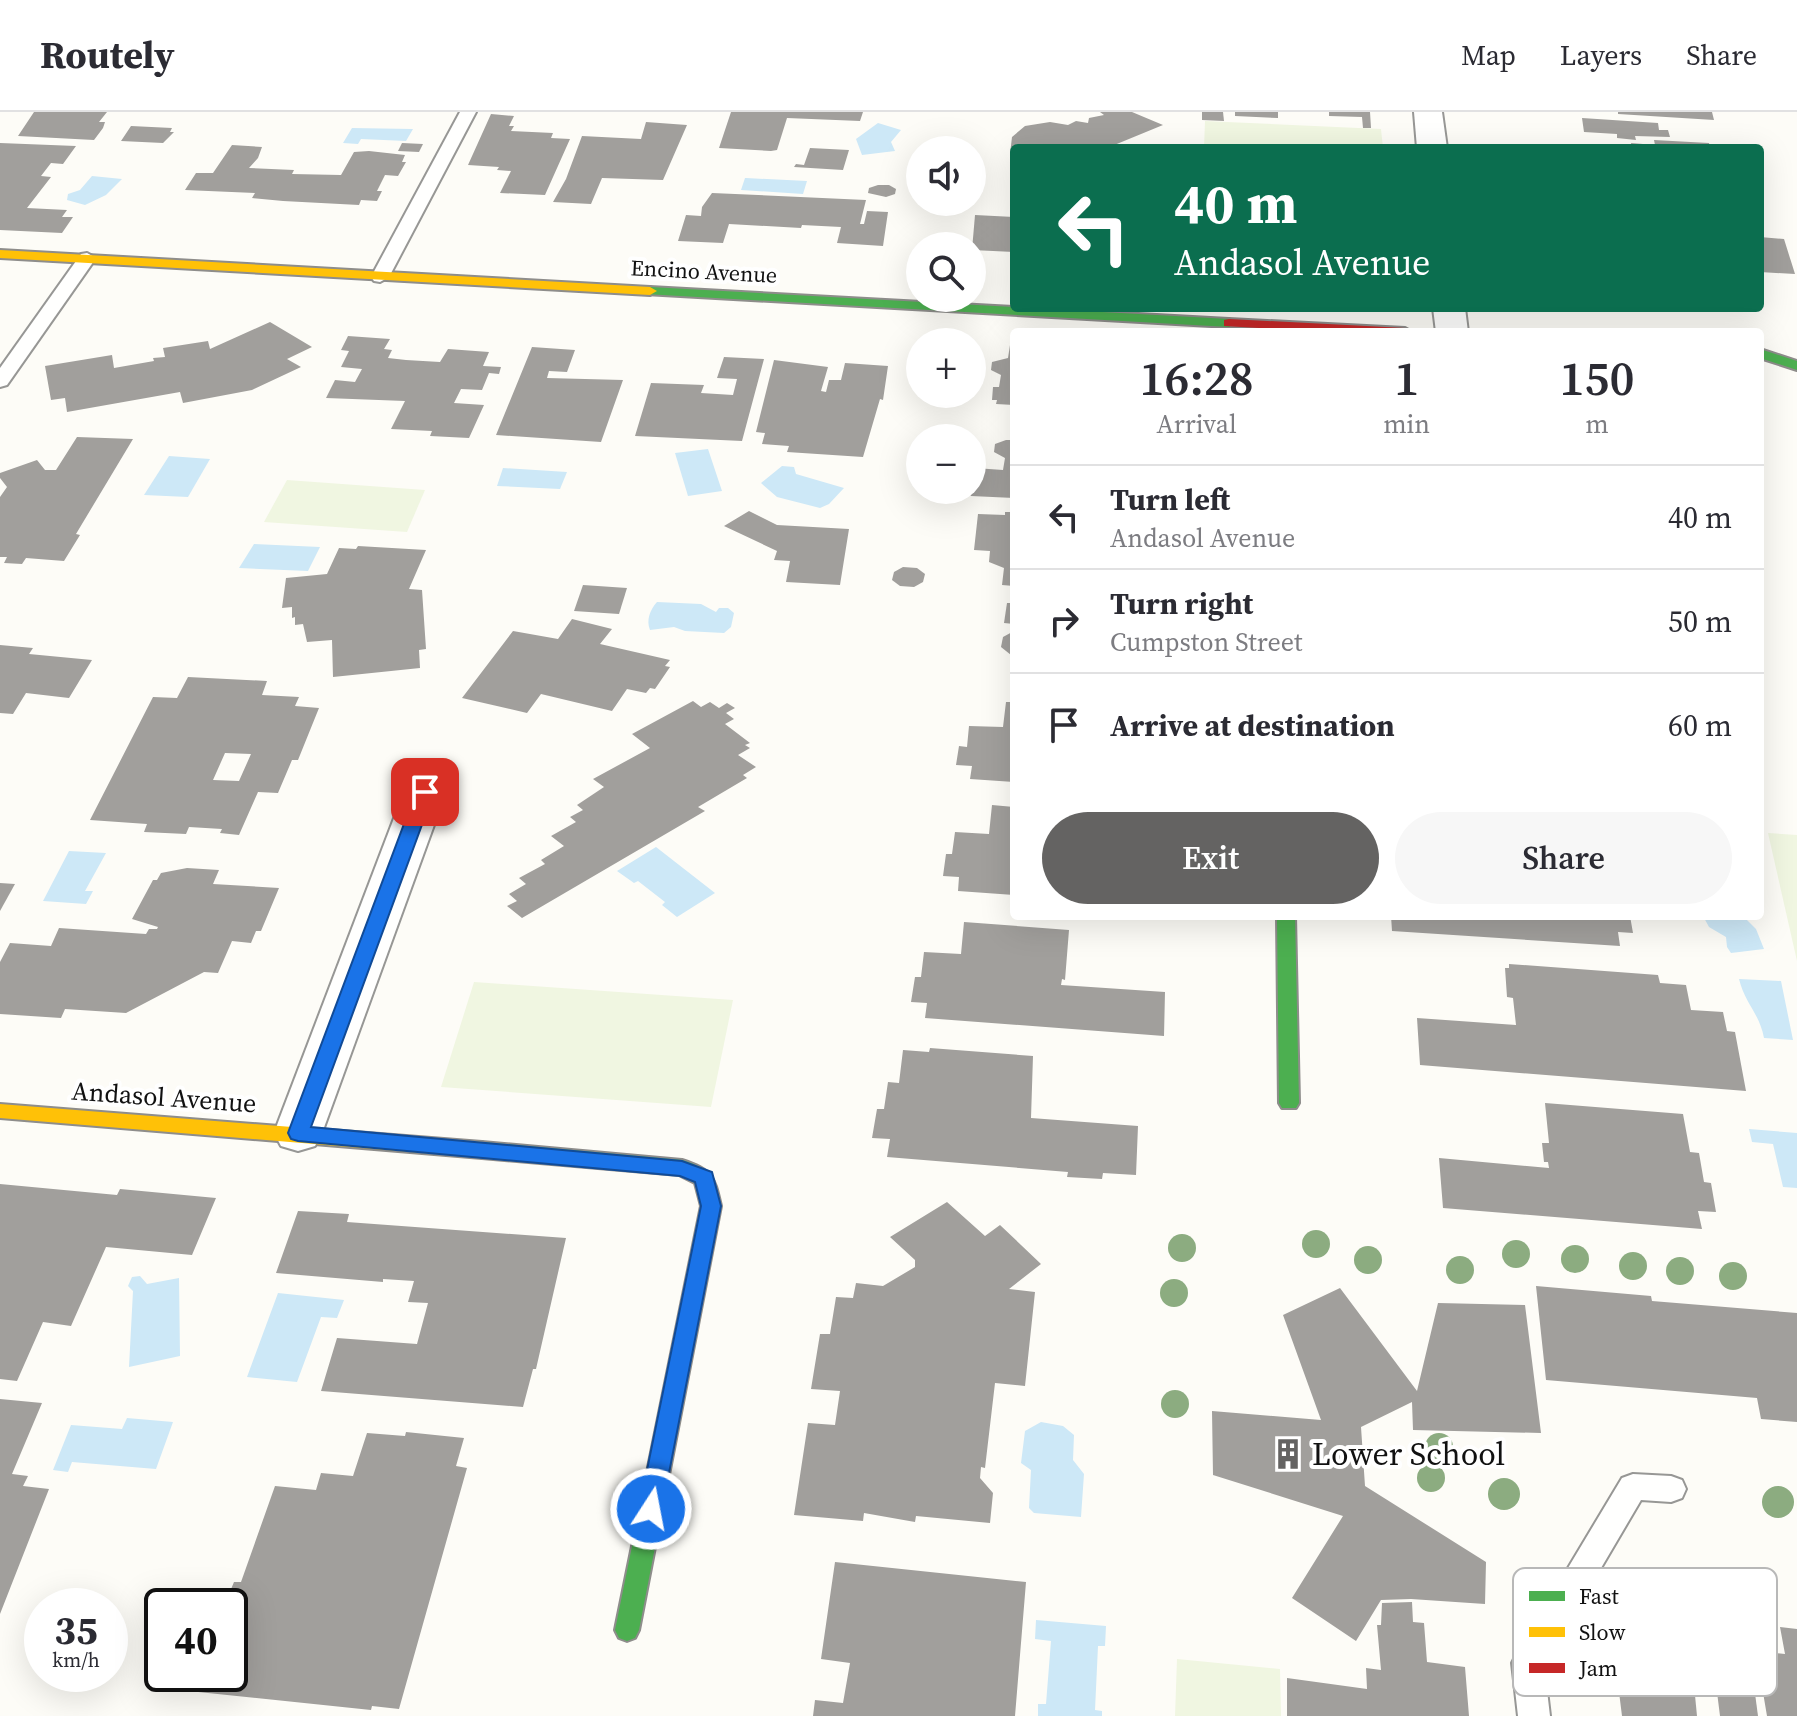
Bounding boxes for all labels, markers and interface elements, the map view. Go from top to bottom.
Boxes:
text: Routely [40,29,175,81]
text: Map [1461,36,1516,74]
text: Layers [1560,36,1642,74]
text: Share [1686,36,1757,74]
map controls [906,136,986,504]
button: sound [906,136,986,216]
text: 40 m [1174,165,1297,242]
icon: left [1042,176,1146,280]
button: search [906,232,986,312]
text: Andasol Avenue [1174,238,1430,287]
street label: Encino Avenue [630,252,778,290]
button: + [906,328,986,408]
text: 16:28 [1139,345,1254,411]
text: 1 [1394,345,1419,411]
text: 150 [1560,345,1634,411]
text: Arrival [1156,406,1237,442]
text: min [1383,406,1430,442]
text: m [1585,406,1609,442]
button: − [906,424,986,504]
text: Turn left [1110,479,1230,520]
icon: left [1042,495,1086,539]
text: 40 m [1668,497,1732,538]
text: Andasol Avenue [1110,520,1295,556]
text: Turn right [1110,583,1253,624]
icon: right [1042,599,1086,643]
text: 50 m [1668,601,1732,642]
text: Cumpston Street [1110,624,1303,660]
icon: arrive [1042,703,1086,747]
text: Arrive at destination [1110,705,1395,746]
text: 60 m [1668,705,1732,746]
pin [391,758,459,826]
icon: arrive [403,770,447,814]
button: Exit [1042,812,1379,904]
button: Share [1395,812,1732,904]
street label: Andasol Avenue [70,1073,258,1121]
place label: Lower School [1312,1432,1505,1476]
building icon: Lower School [1271,1437,1305,1471]
position arrow [609,1467,693,1551]
legend [1513,1568,1777,1696]
text: Fast [1579,1581,1620,1611]
speed limit sign: 40 [144,1588,248,1692]
text: 35 [54,1603,98,1657]
text: Slow [1579,1617,1626,1647]
text: km/h [52,1646,100,1674]
text: Jam [1578,1653,1618,1683]

